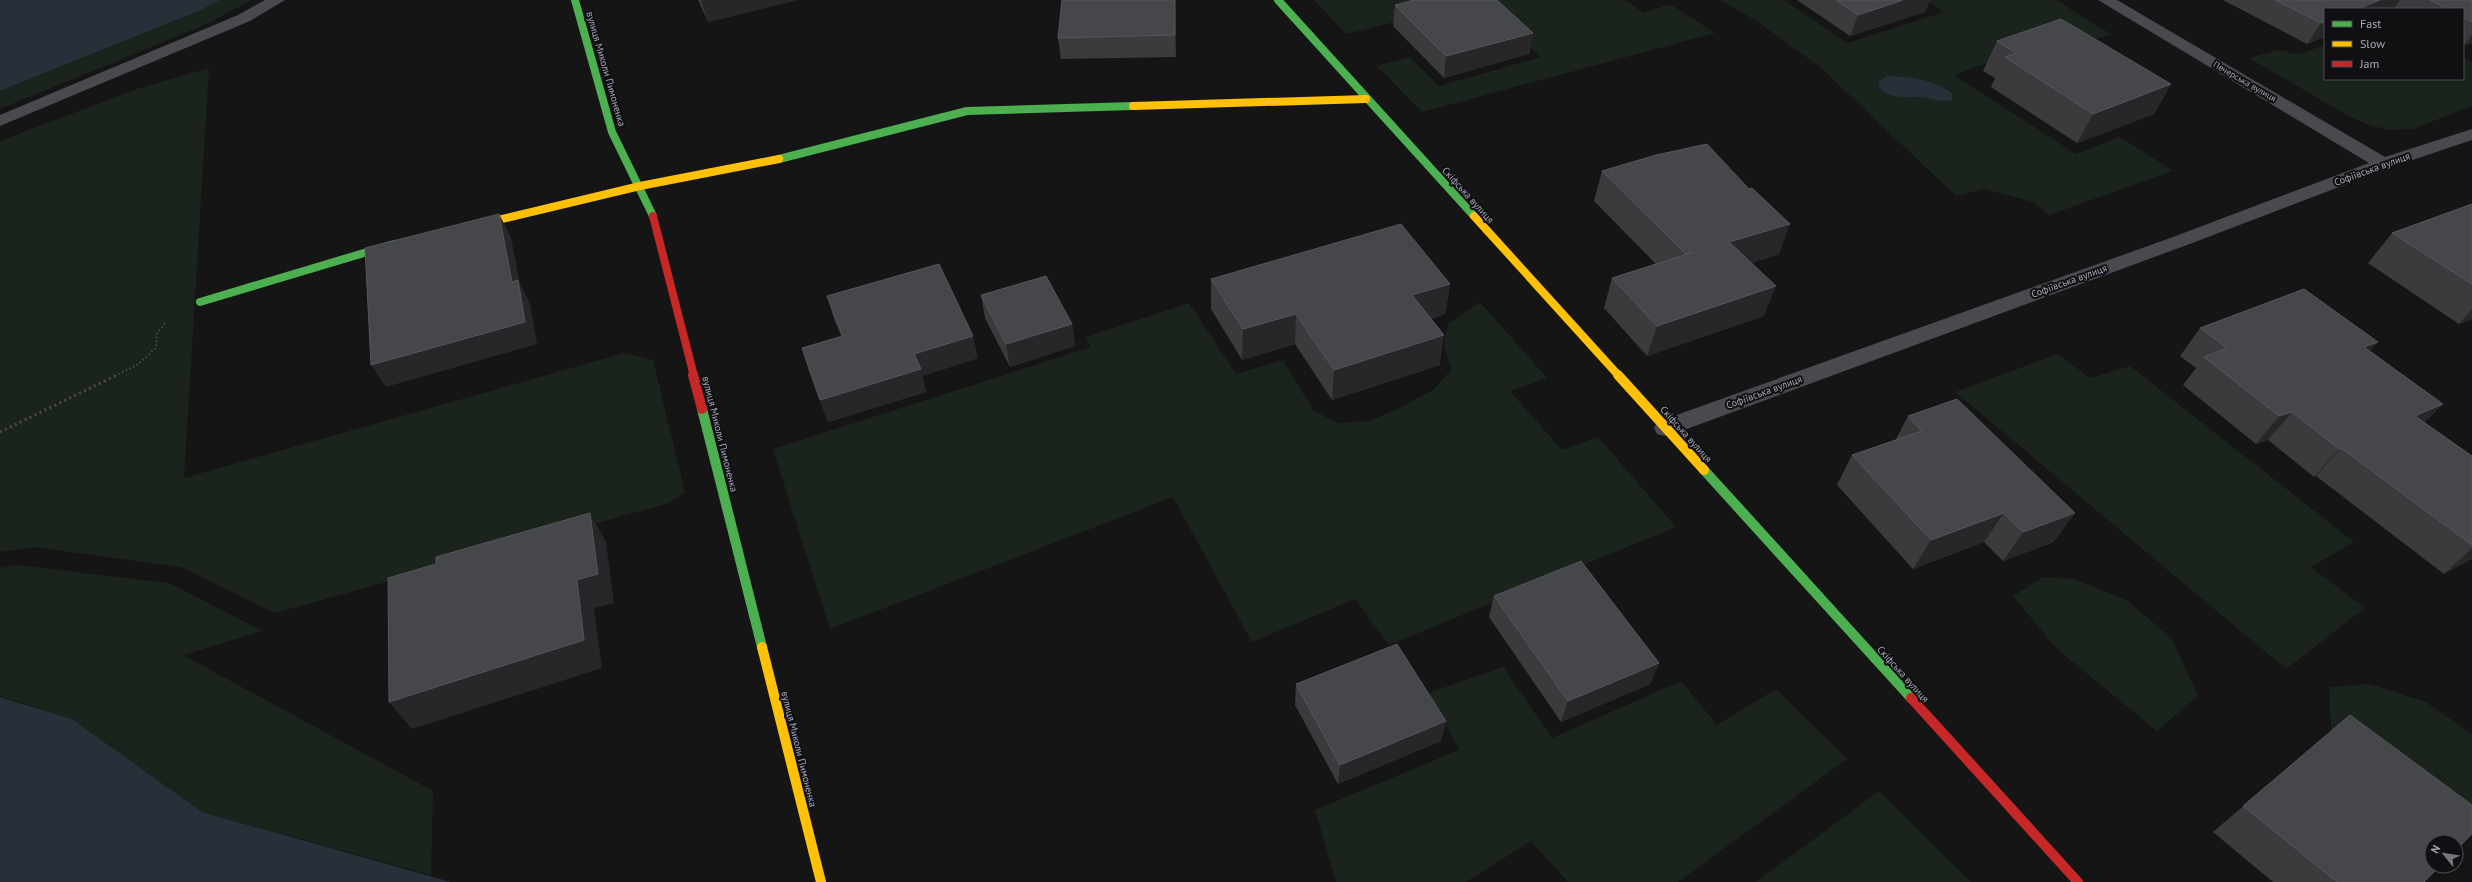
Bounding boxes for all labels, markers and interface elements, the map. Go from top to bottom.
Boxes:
legend [2324,8,2464,80]
street label: вулиця Миколи Пимоненка [583,10,629,128]
text: Fast [2360,16,2381,31]
text: Slow [2360,36,2385,51]
text: Jam [2359,56,2379,71]
street label: Печерська вулиця [2212,58,2278,104]
street label: Софіївська вулиця [2332,149,2412,189]
street label: Скіфська вулиця [1439,164,1497,226]
street label: Софіївська вулиця [2029,261,2109,301]
street label: Софіївська вулиця [1724,372,1804,412]
street label: вулиця Миколи Пимоненка [699,375,741,493]
street label: Скіфська вулиця [1657,403,1715,465]
street label: Скіфська вулиця [1874,643,1932,705]
street label: вулиця Миколи Пимоненка [778,690,820,808]
north arrow [2424,834,2464,874]
text: N [2427,842,2443,856]

